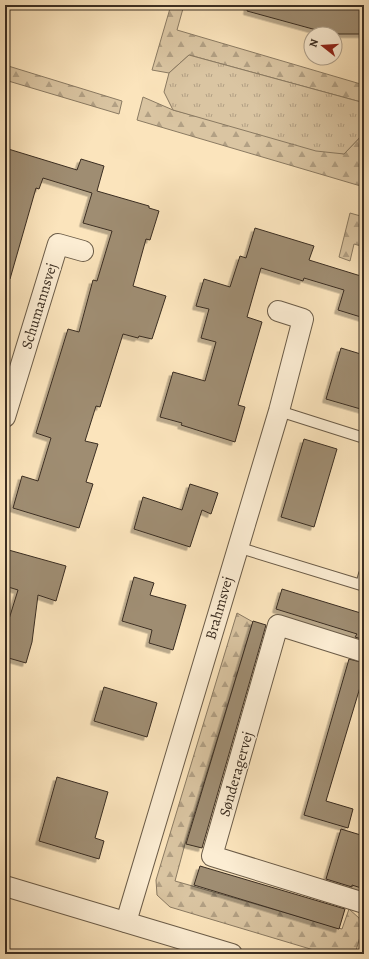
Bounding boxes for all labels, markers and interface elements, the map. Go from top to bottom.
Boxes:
north arrow [303,26,343,66]
text: N [306,37,322,49]
street label: Schumannsvej [16,261,62,351]
street label: Brahmsvej [200,574,238,642]
street label: Sønderagervej [214,729,258,819]

